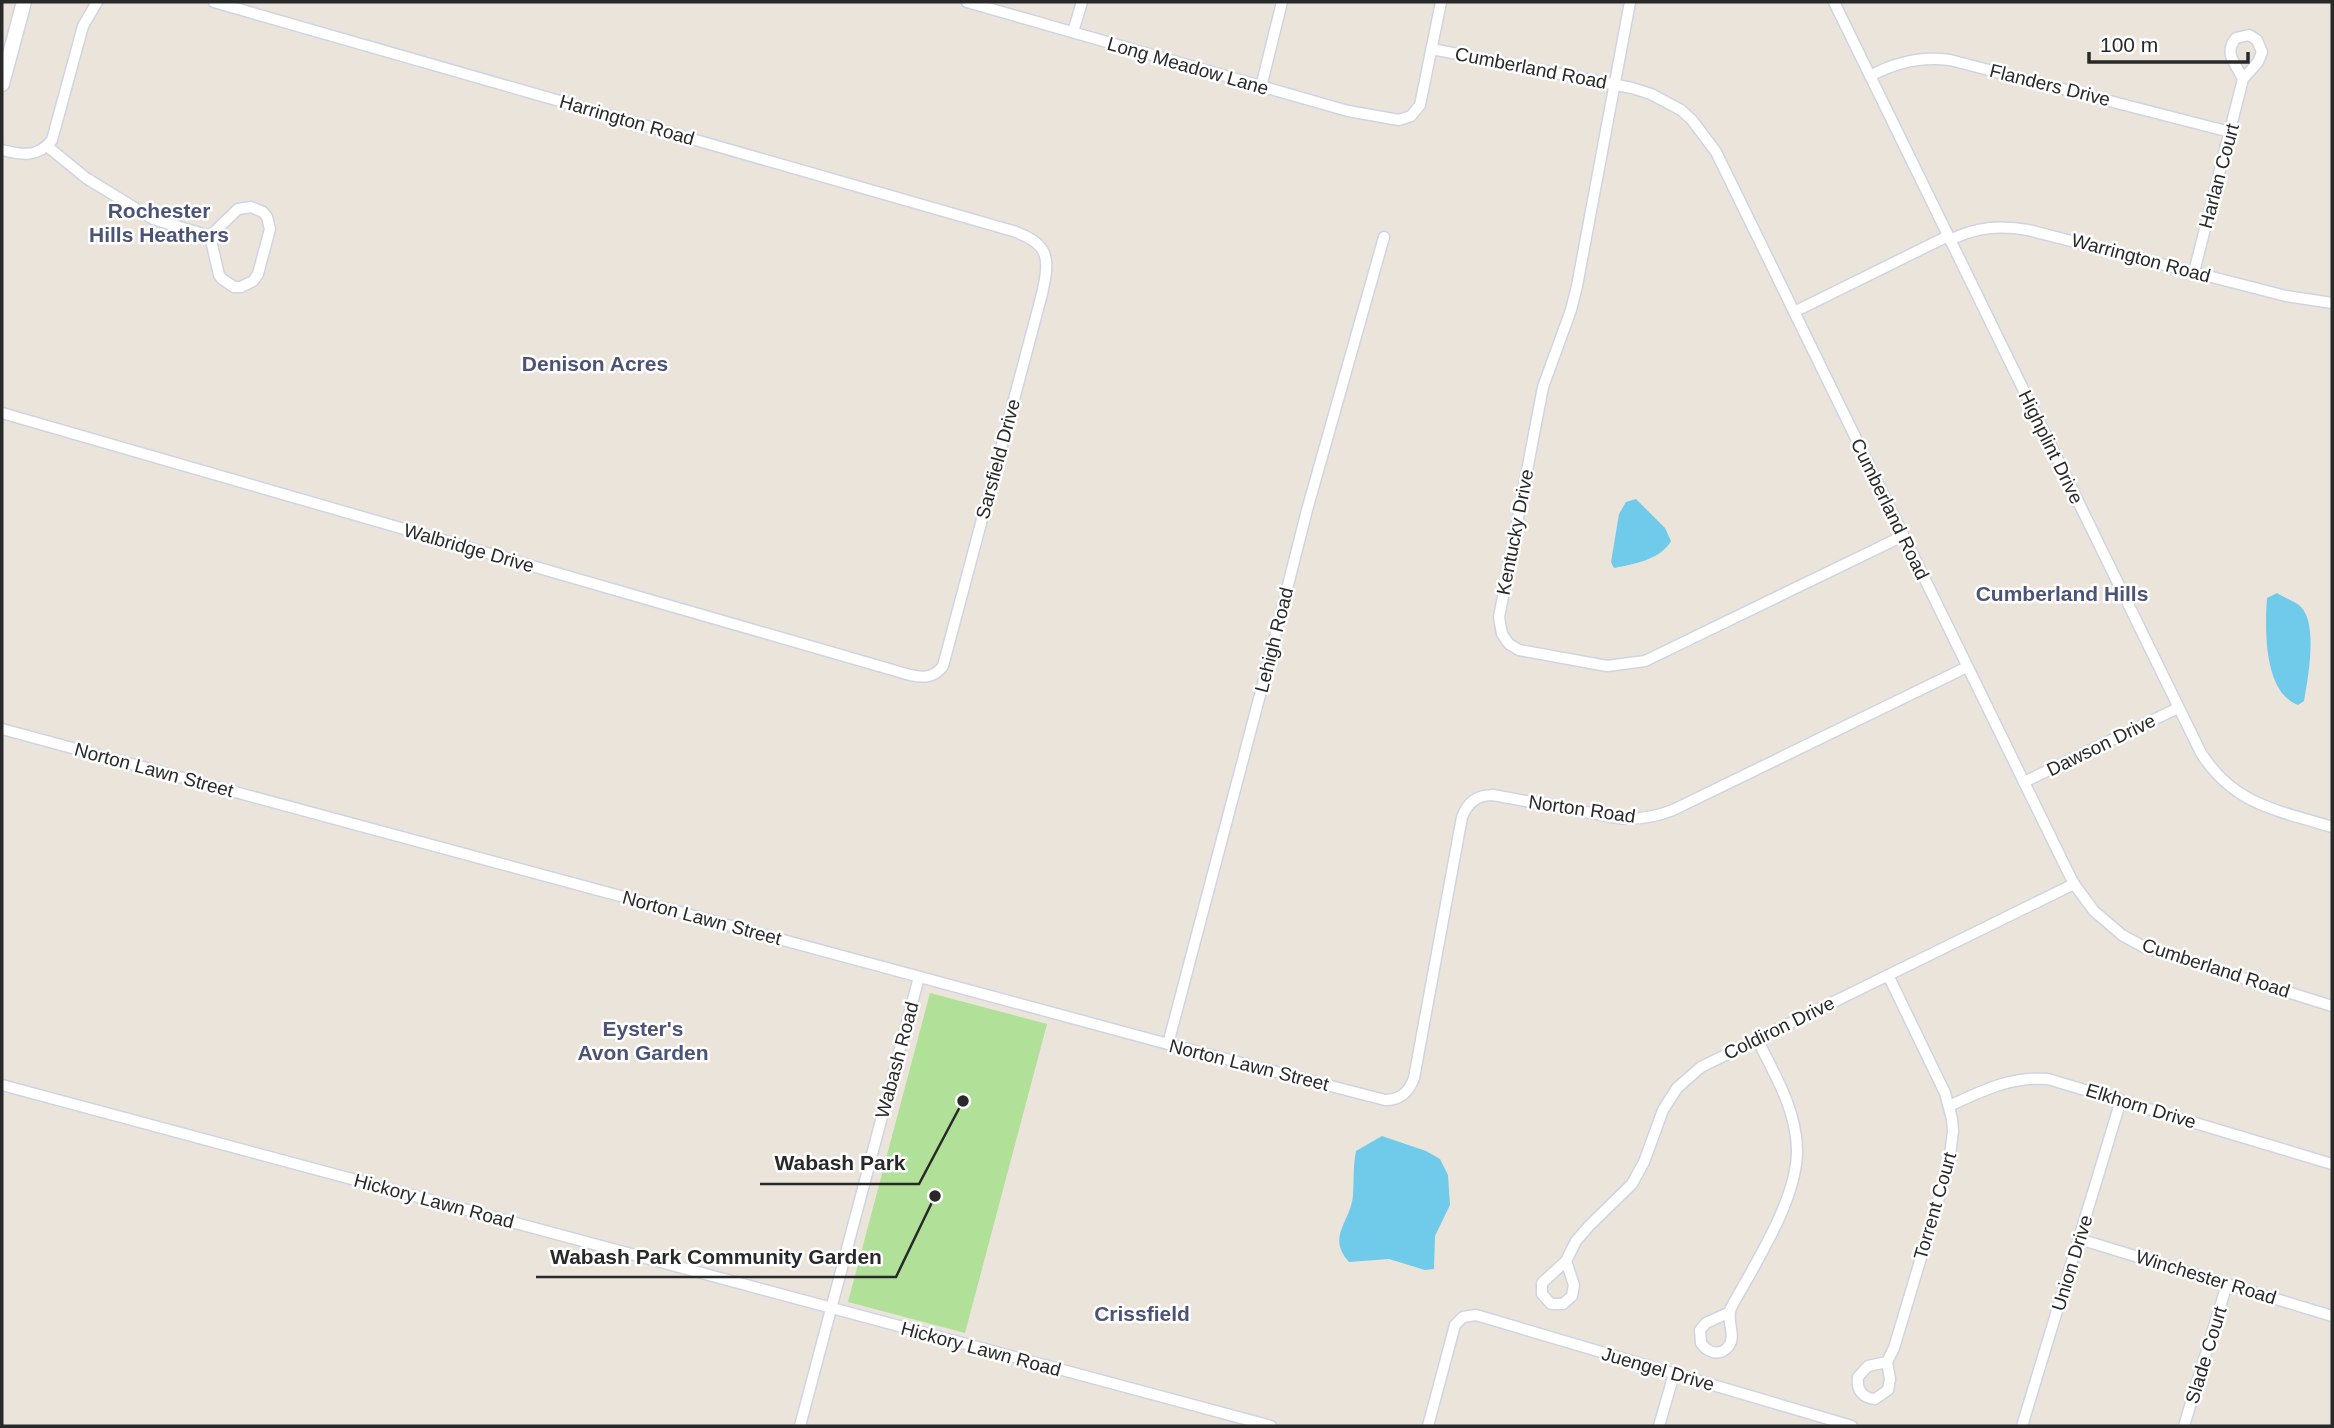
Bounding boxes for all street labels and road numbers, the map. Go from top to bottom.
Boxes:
street label: Long Meadow Lane [1105,33,1271,99]
street label: Cumberland Road [1453,43,1609,93]
street label: Flanders Drive [1988,60,2112,110]
street label: Harrington Road [557,91,697,149]
street label: Harlan Court [2195,121,2243,231]
street label: Warrington Road [2069,229,2213,287]
street label: Highplint Drive [2014,387,2088,507]
street label: Sarsfield Drive [972,397,1024,521]
street label: Cumberland Road [1847,435,1933,583]
street label: Kentucky Drive [1493,467,1537,597]
street label: Walbridge Drive [401,519,537,577]
street label: Lehigh Road [1251,585,1297,695]
street label: Dawson Drive [2043,710,2159,780]
street label: Norton Lawn Street [72,739,236,802]
street label: Norton Road [1527,791,1637,827]
street label: Norton Lawn Street [620,887,784,950]
street label: Cumberland Road [2139,934,2293,1002]
street label: Coldiron Drive [1720,992,1838,1064]
street label: Wabash Road [871,999,923,1121]
street label: Norton Lawn Street [1167,1035,1332,1095]
street label: Elkhorn Drive [2083,1079,2199,1133]
street label: Torrent Court [1910,1149,1961,1262]
street label: Hickory Lawn Road [352,1170,516,1232]
street label: Union Drive [2047,1212,2097,1314]
street label: Winchester Road [2133,1246,2279,1308]
street label: Slade Court [2181,1303,2231,1406]
street label: Hickory Lawn Road [899,1318,1063,1380]
street label: Juengel Drive [1599,1343,1717,1395]

